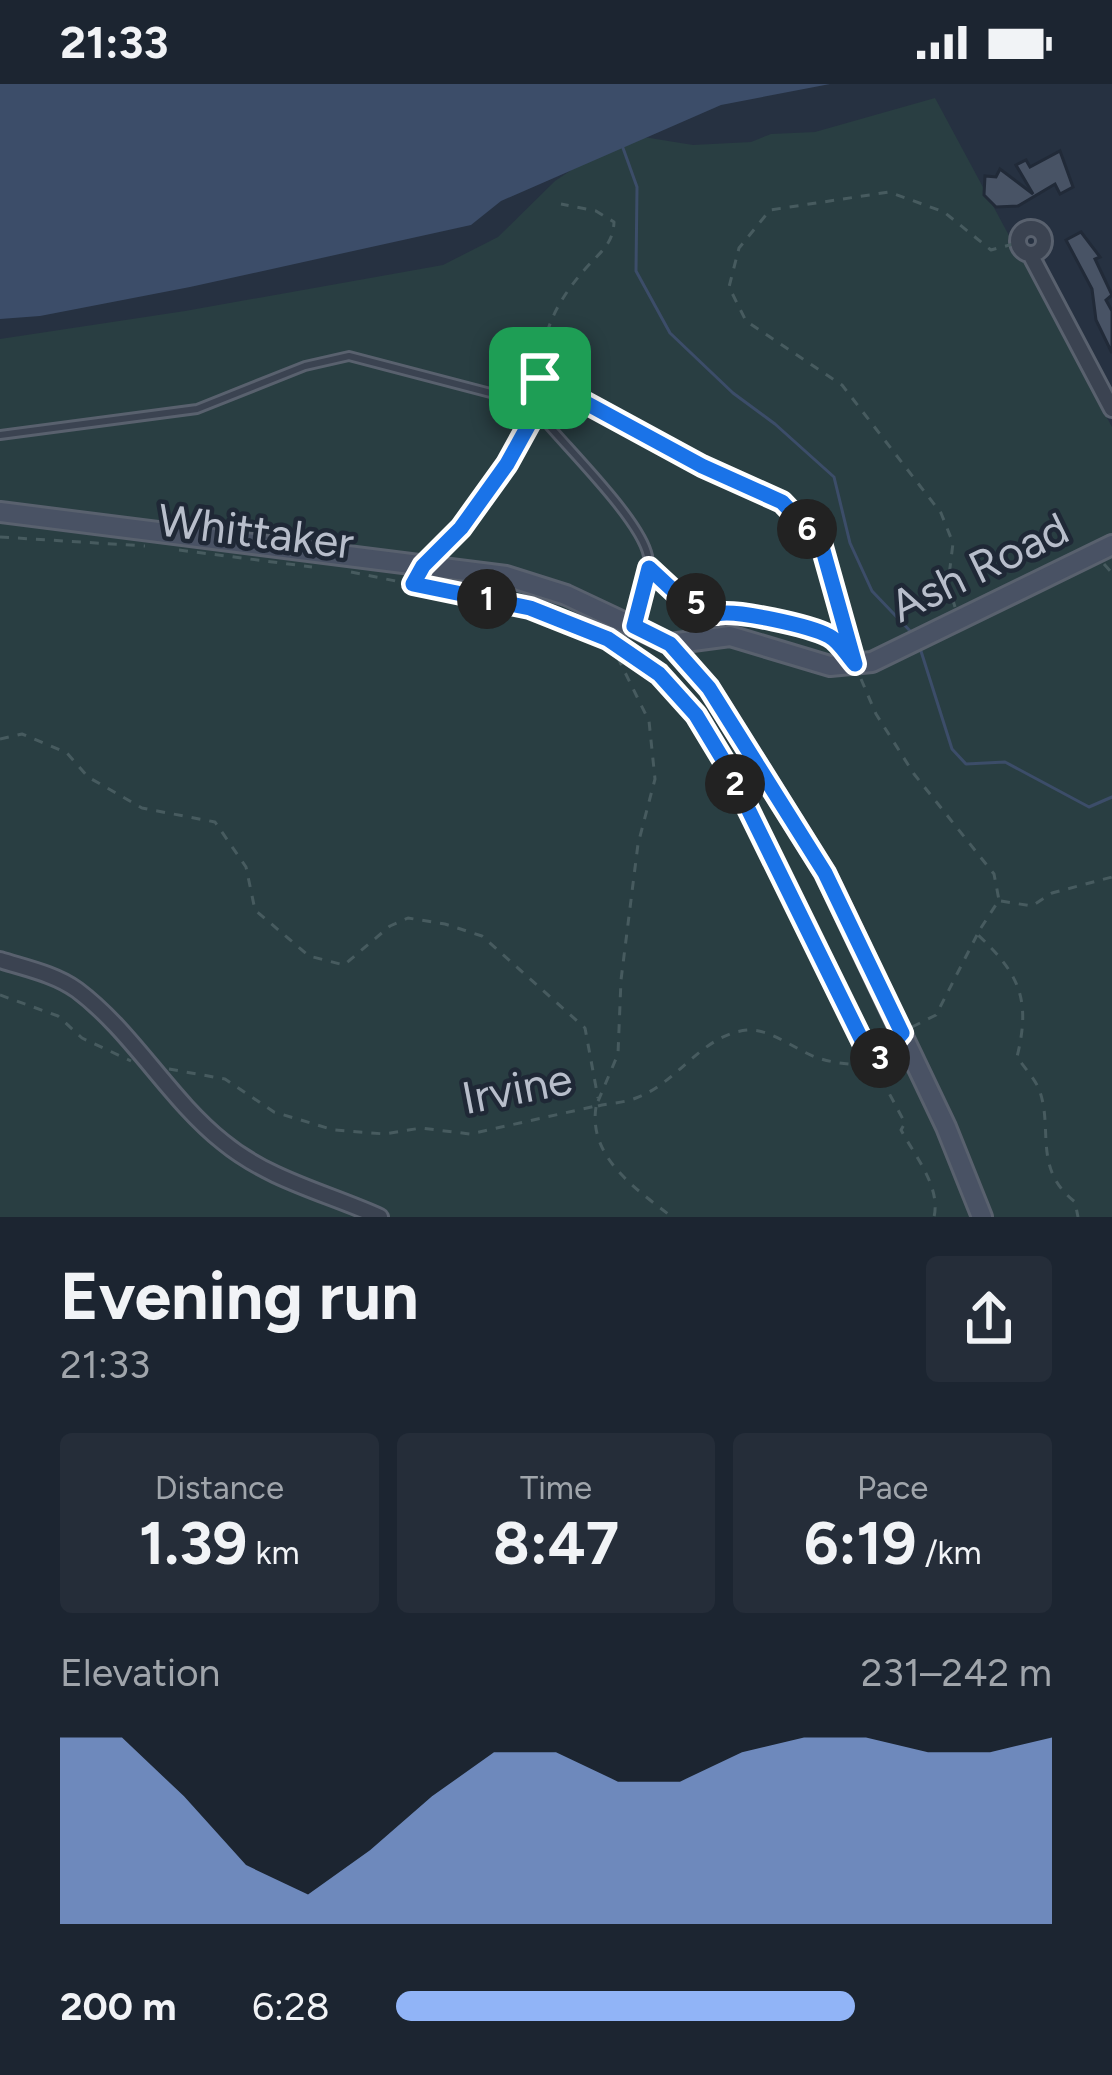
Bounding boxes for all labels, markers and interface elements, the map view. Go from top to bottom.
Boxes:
text: 21:33 [60,15,169,69]
pin [489,327,591,429]
icon: arrive [507,345,573,411]
street label: Whittaker [155,492,357,570]
pin: 6 [777,499,837,559]
street label: Ash Road [881,501,1077,633]
text: 6 [797,509,817,548]
pin: 1 [457,569,517,629]
pin: 5 [666,573,726,633]
text: 1 [480,579,494,618]
text: 5 [686,583,706,622]
pin: 2 [705,754,765,814]
text: 2 [725,764,745,803]
pin: 3 [850,1028,910,1088]
text: 3 [871,1038,889,1077]
street label: Irvine [457,1051,577,1125]
text: Evening run [60,1256,419,1336]
button: share [926,1256,1052,1382]
text: 21:33 [60,1341,150,1388]
text: Distance [155,1468,284,1507]
text: Time [520,1468,592,1507]
text: Pace [857,1468,928,1507]
text: 1.39 [139,1507,247,1579]
text: 8:47 [493,1507,619,1579]
text: 6:19 [804,1507,917,1579]
text: km [247,1533,300,1572]
text: /km [917,1533,982,1572]
text: Elevation [60,1649,220,1696]
text: 231–242 m [861,1649,1052,1696]
text: 200 m [60,1983,176,2030]
text: 6:28 [252,1983,330,2030]

